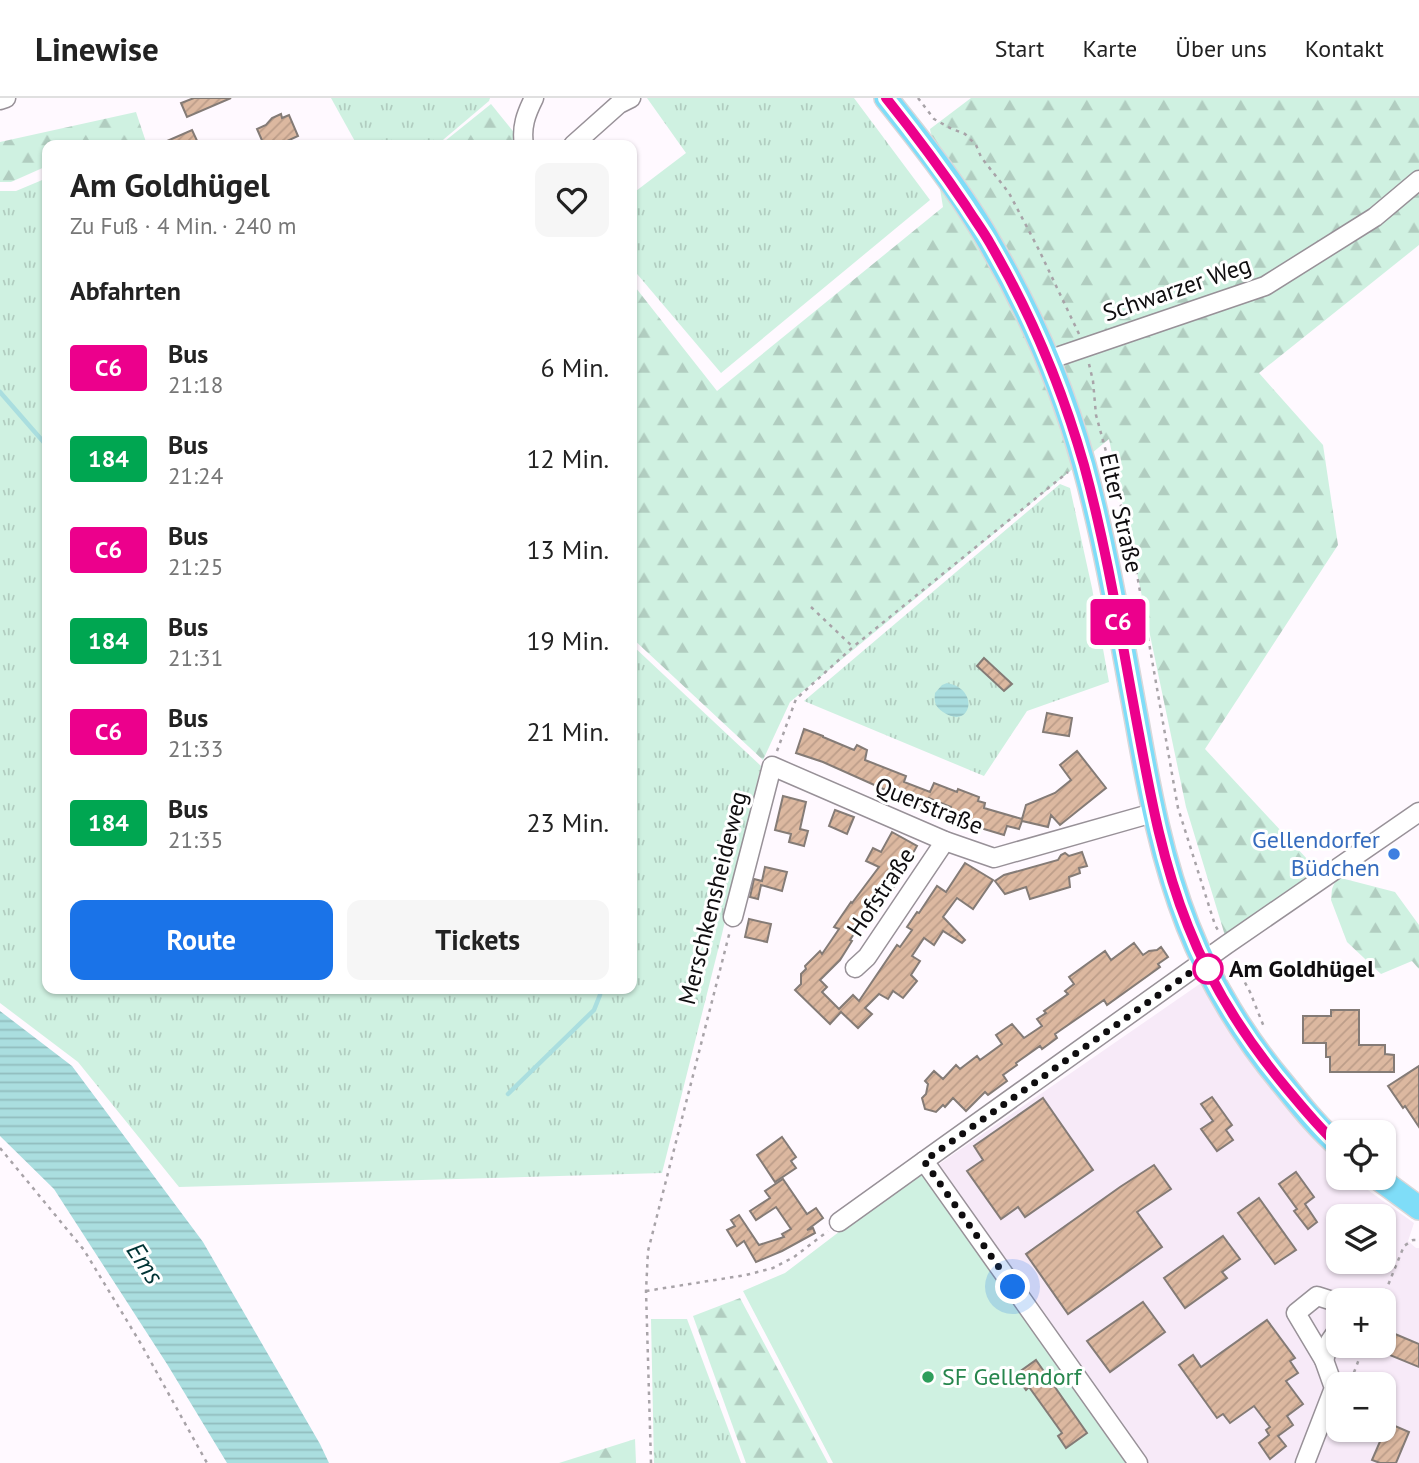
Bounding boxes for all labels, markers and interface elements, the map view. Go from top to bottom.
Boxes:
text: Linewise [35,27,159,70]
text: Start [995,33,1044,64]
text: Karte [1082,33,1137,64]
text: Über uns [1175,33,1267,64]
text: Kontakt [1305,33,1384,64]
text: Am Goldhügel [70,163,270,206]
button: heart [535,163,609,237]
text: Zu Fuß · 4 Min. · 240 m [70,211,296,240]
street label: Schwarzer Weg [1099,249,1255,328]
text: Abfahrten [70,274,181,307]
text: Bus [168,337,208,370]
text: 6 Min. [541,351,609,384]
text: C6 [95,352,122,383]
text: 21:18 [168,370,223,399]
text: Bus [168,428,208,461]
text: 12 Min. [526,442,609,475]
text: 184 [88,443,129,474]
street label: Elter Straße [1093,450,1150,576]
text: 21:24 [168,461,223,490]
text: Bus [168,519,208,552]
text: 13 Min. [526,533,609,566]
text: C6 [95,534,122,565]
text: 21:25 [168,552,223,581]
line badge: C6 [1086,599,1150,645]
text: C6 [1104,606,1132,637]
text: Bus [168,610,208,643]
text: 19 Min. [526,624,609,657]
text: 184 [88,625,129,656]
text: 21:31 [168,643,223,672]
text: Bus [168,701,208,734]
text: 21 Min. [526,715,609,748]
text: C6 [95,716,122,747]
text: 21:33 [168,734,223,763]
street label: Querstraße [870,770,988,841]
street label: Merschkensheideweg [671,788,754,1008]
text: Bus [168,792,208,825]
text: 23 Min. [526,806,609,839]
text: 184 [88,807,129,838]
place label: Gellendorfer Büdchen [1252,824,1380,883]
text: 21:35 [168,825,223,854]
street label: Hofstraße [839,841,922,942]
marker: Gellendorfer Büdchen [1386,846,1402,862]
button: Route [70,900,333,980]
button: Tickets [347,900,609,980]
place label: Am Goldhügel [1229,953,1375,984]
marker: Am Goldhügel [1193,954,1223,984]
map controls [1326,1120,1396,1442]
button: locate [1326,1120,1396,1190]
button: layers [1326,1204,1396,1274]
water label: Ems [120,1236,171,1290]
your location [995,1269,1030,1304]
button: + [1326,1288,1396,1358]
place label: SF Gellendorf [942,1361,1083,1392]
marker: SF Gellendorf [920,1369,936,1385]
button: − [1326,1372,1396,1442]

